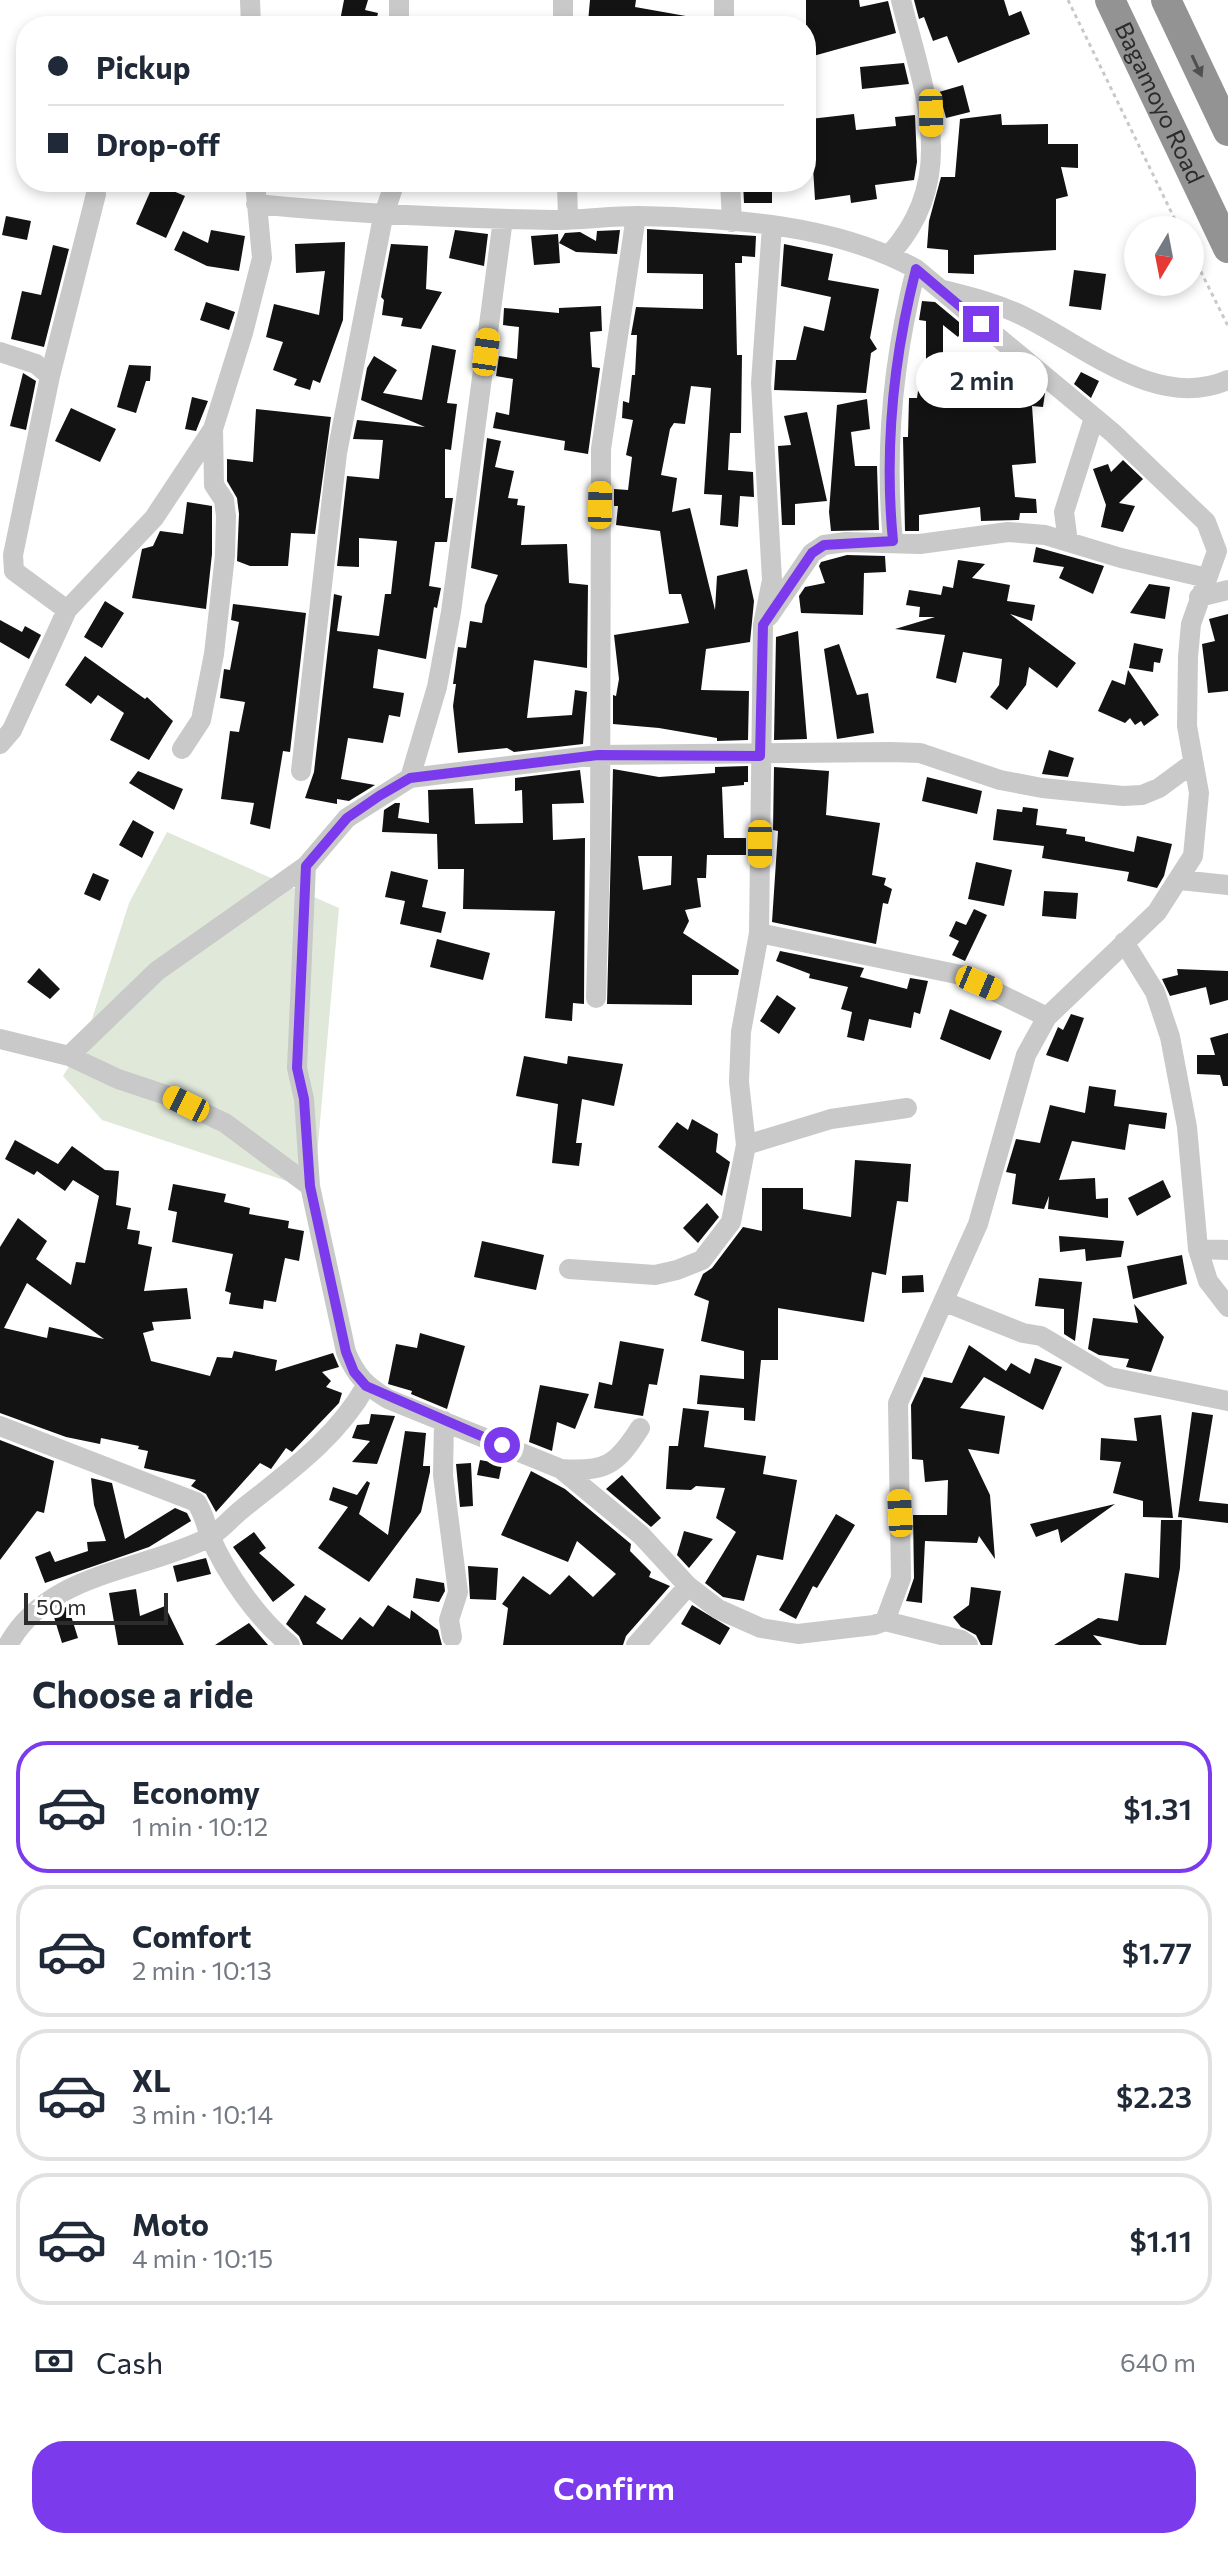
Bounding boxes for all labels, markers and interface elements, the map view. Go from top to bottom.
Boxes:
street label: Bagamoyo Road [1110,17,1211,188]
text: Pickup [96,48,190,85]
one-way arrow [1190,54,1204,77]
car [919,89,943,137]
text: Drop-off [96,125,220,162]
north arrow [1124,216,1204,296]
map controls [1124,216,1204,296]
route end [963,306,999,342]
car [471,327,501,377]
callout: 2 min [915,352,1047,408]
text: 2 min [950,364,1014,395]
car [588,481,612,529]
car [748,820,772,868]
car [952,963,1006,1003]
car [159,1083,213,1125]
route start [484,1427,520,1463]
car [887,1488,913,1538]
scale bar [24,1589,168,1625]
text: 50 m [36,1593,86,1620]
text: Choose a ride [32,1671,253,1715]
icon: car [36,1771,108,1843]
text: Economy [132,1773,260,1810]
text: $1.31 [1123,1789,1192,1826]
text: 1 min · 10:12 [132,1810,268,1841]
icon: car [36,1915,108,1987]
text: Comfort [132,1917,251,1954]
text: $1.77 [1122,1933,1192,1970]
text: 2 min · 10:13 [132,1954,272,1985]
icon: car [36,2059,108,2131]
text: XL [132,2061,171,2098]
text: $2.23 [1116,2077,1192,2114]
text: 3 min · 10:14 [132,2098,273,2129]
icon: car [36,2203,108,2275]
text: Moto [132,2205,209,2242]
text: $1.11 [1129,2221,1192,2258]
text: 4 min · 10:15 [132,2242,273,2273]
icon: cash [32,2339,76,2383]
text: Cash [96,2343,163,2380]
text: 640 m [1120,2346,1196,2377]
button: Confirm [32,2441,1196,2533]

